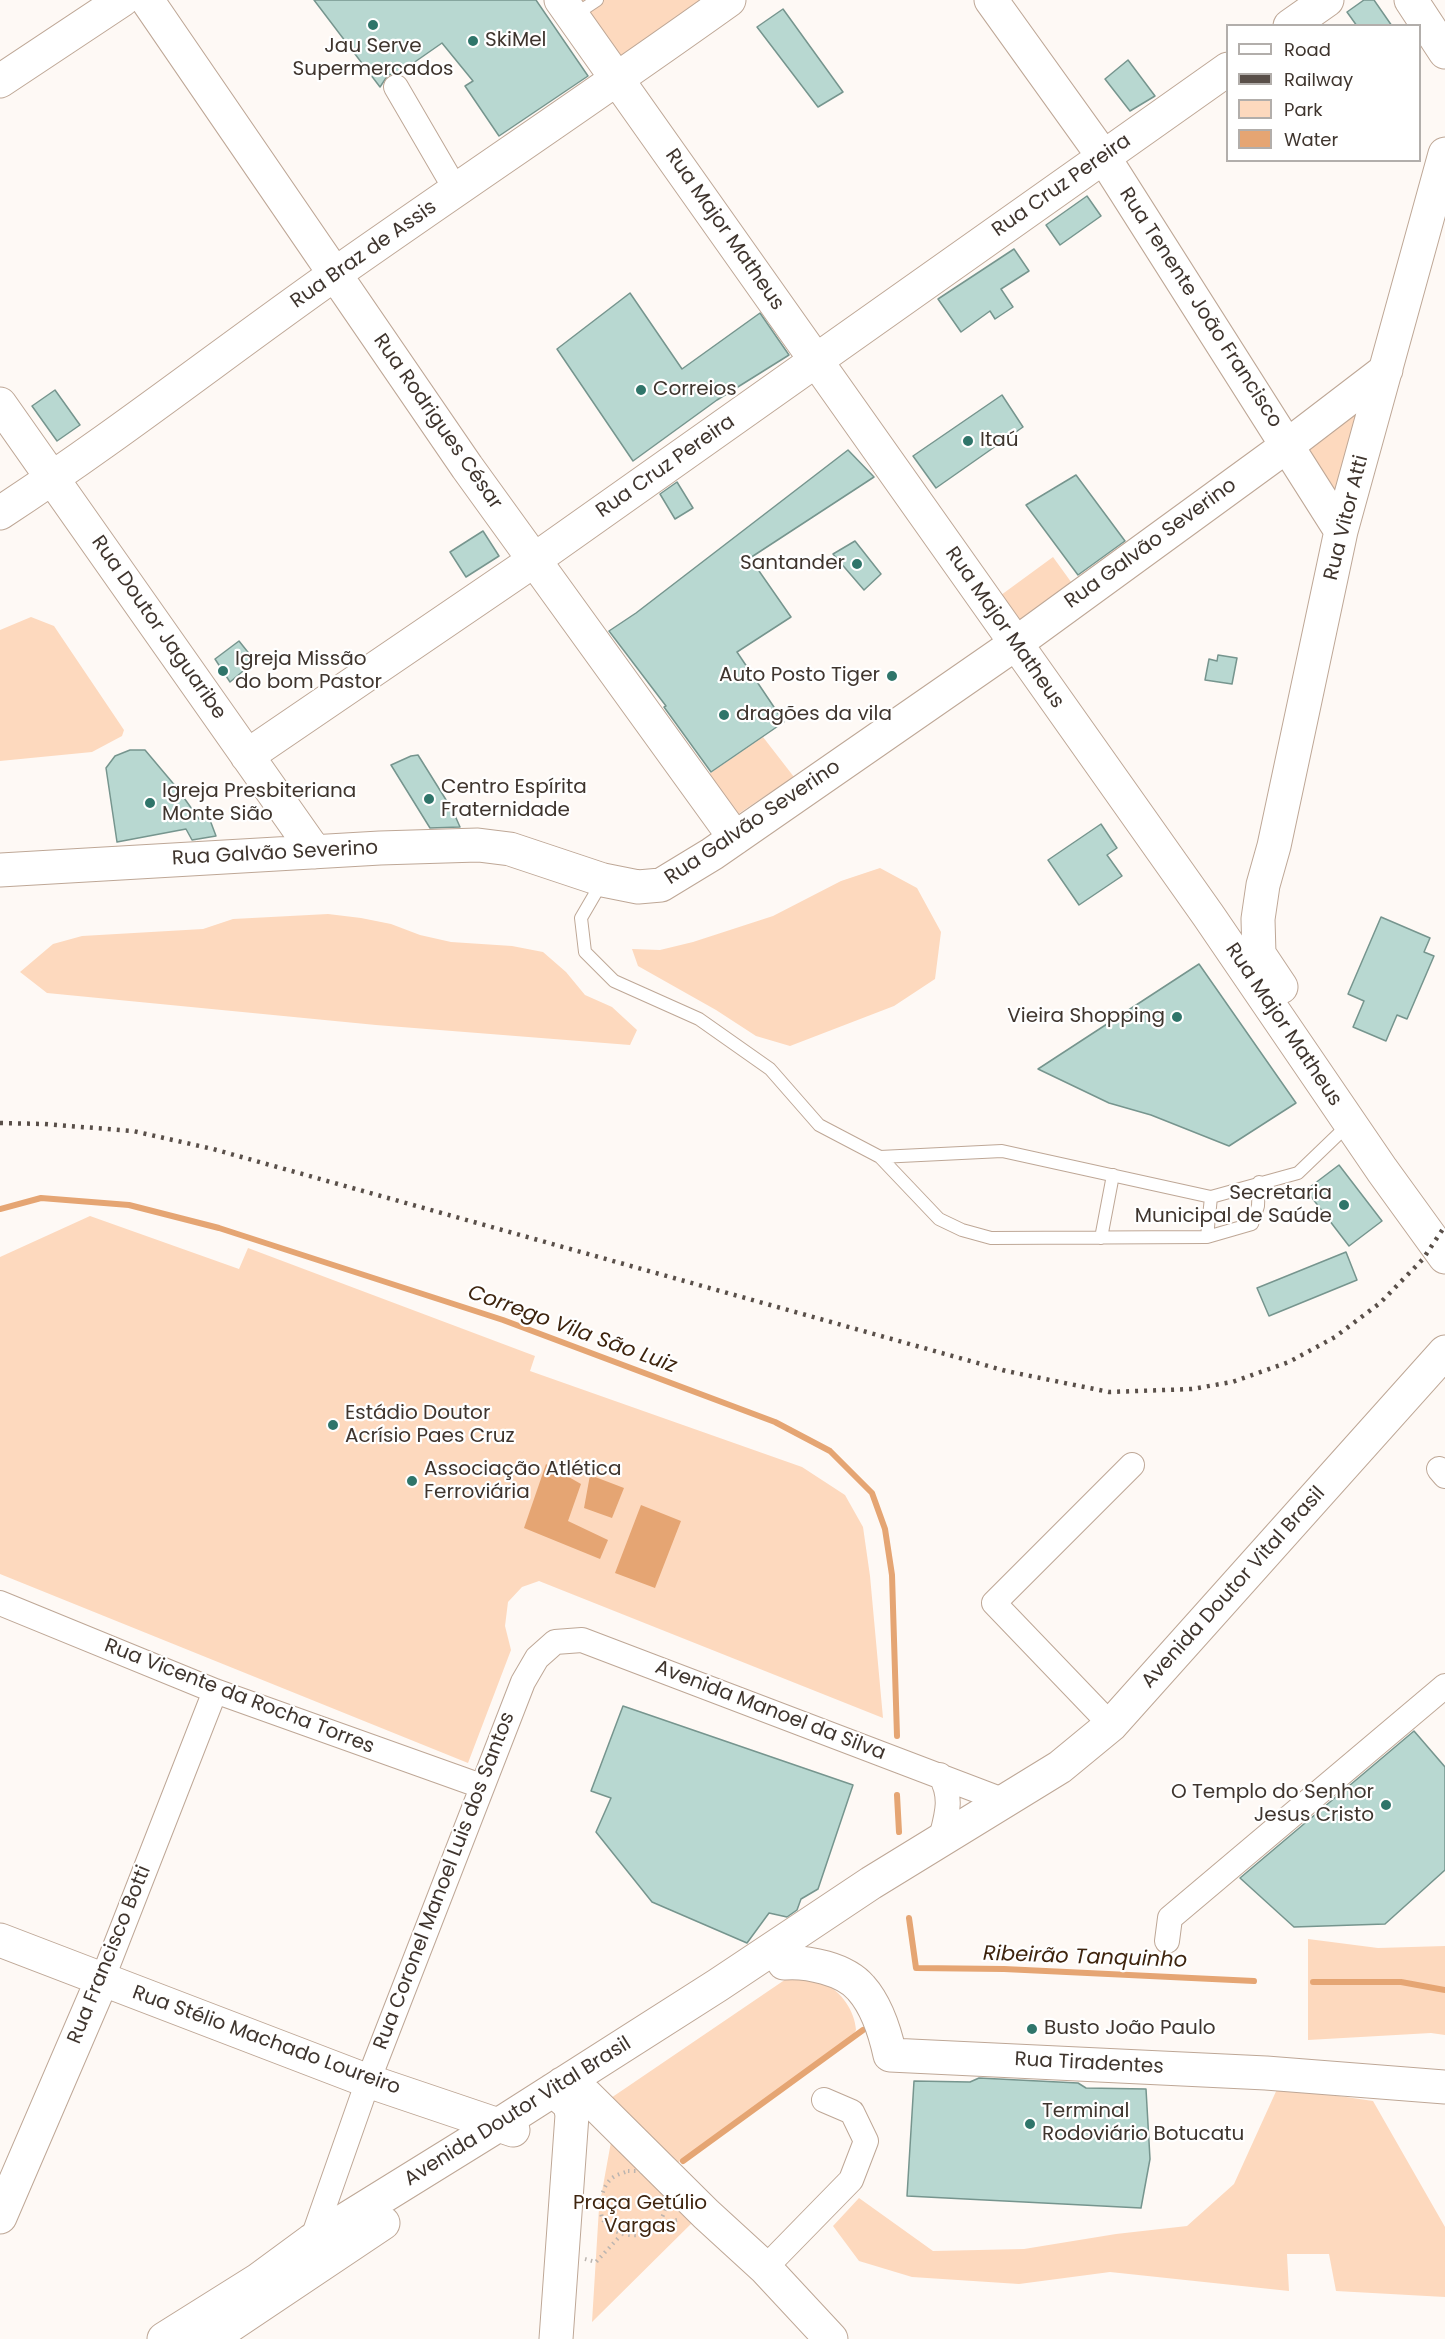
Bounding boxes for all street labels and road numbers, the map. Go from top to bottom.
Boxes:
street label: Rua Cruz Pereira [988,129,1136,243]
street label: Rua Major Matheus [659,145,789,315]
street label: Rua Tenente João Francisco [1113,183,1287,433]
street label: Rua Braz de Assis [286,196,442,314]
street label: Rua Rodrigues César [367,330,507,514]
street label: Rua Cruz Pereira [592,410,740,524]
street label: Rua Vitor Atti [1320,453,1374,583]
street label: Rua Galvão Severino [1060,474,1242,614]
street label: Rua Doutor Jaguaribe [85,532,231,724]
street label: Rua Major Matheus [939,543,1069,713]
street label: Rua Galvão Severino [661,755,845,891]
street label: Rua Galvão Severino [171,837,379,871]
street label: Rua Major Matheus [1219,939,1347,1111]
street label: Avenida Doutor Vital Brasil [1137,1482,1331,1694]
street label: Rua Vicente da Rocha Torres [101,1634,377,1760]
street label: Avenida Manoel da Silva [651,1656,889,1766]
street label: Rua Coronel Manoel Luis dos Santos [369,1709,521,2053]
street label: Rua Francisco Botti [63,1862,157,2048]
street label: Rua Stélio Machado Loureiro [129,1981,403,2101]
street label: Avenida Doutor Vital Brasil [400,2032,636,2192]
street label: Rua Tiradentes [1014,2048,1164,2080]

